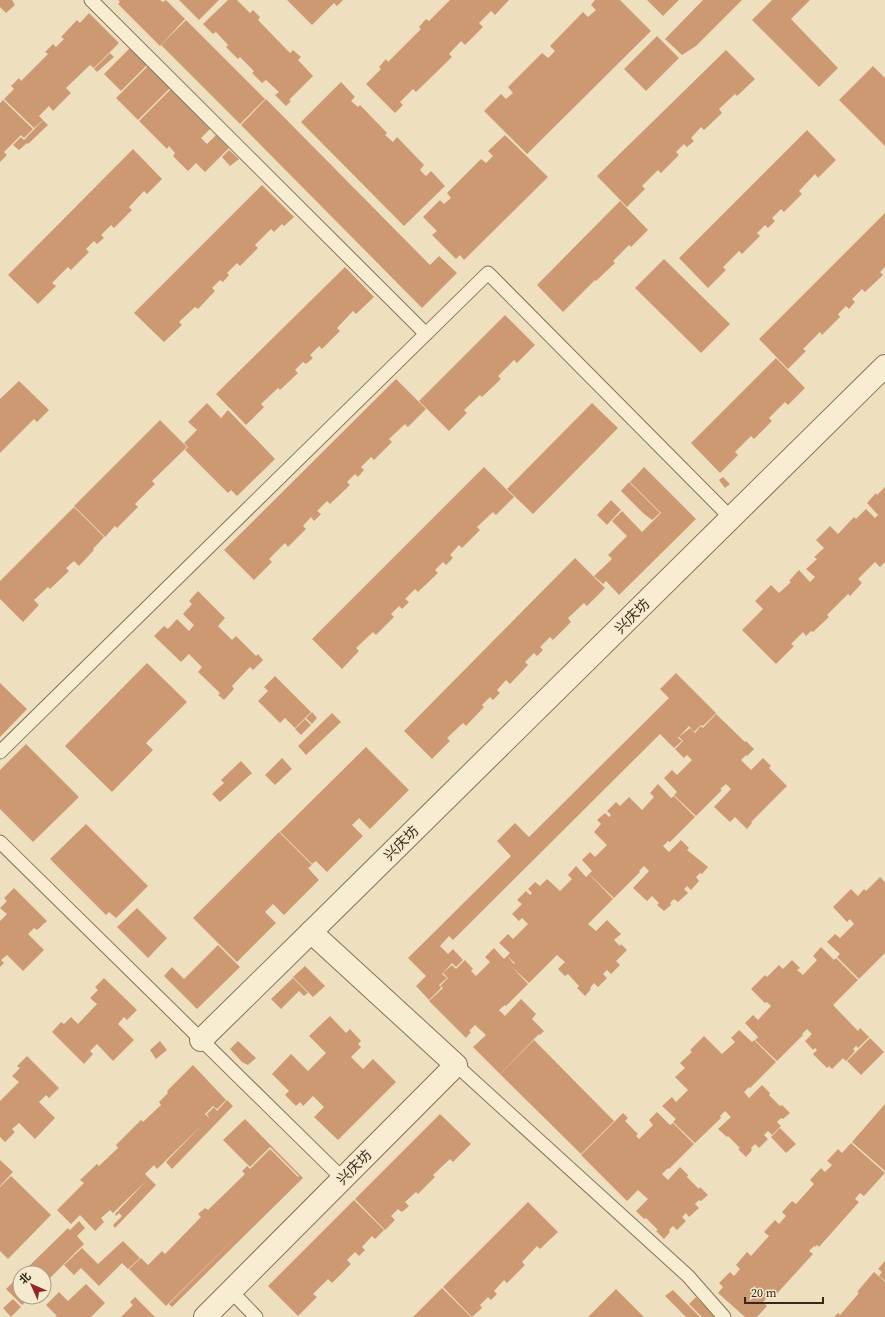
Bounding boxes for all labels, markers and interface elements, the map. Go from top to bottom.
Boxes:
street label: 兴庆坊 [610,594,654,638]
street label: 兴庆坊 [379,821,423,865]
street label: 兴庆坊 [332,1145,376,1189]
north arrow [12,1265,52,1305]
text: 北 [16,1269,34,1287]
scale bar [745,1279,823,1305]
text: 20 m [751,1285,777,1301]

